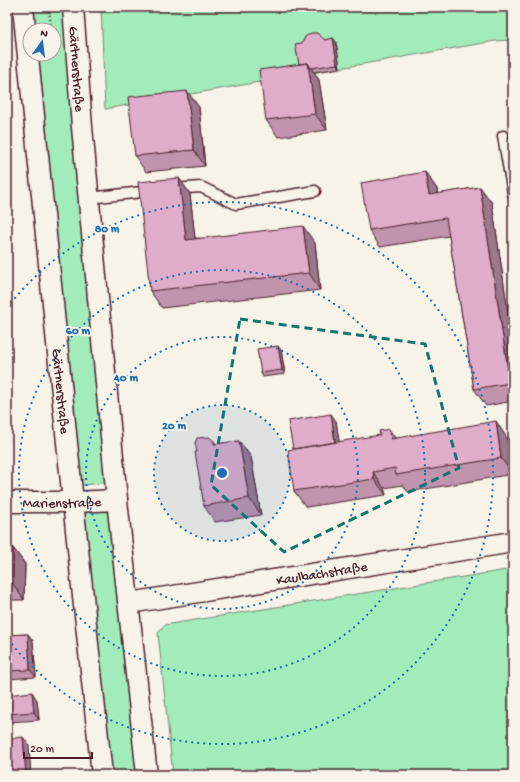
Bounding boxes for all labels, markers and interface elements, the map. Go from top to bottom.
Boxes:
north arrow [22,22,62,62]
street label: Gärtnerstraße [63,26,87,113]
text: N [39,28,49,41]
text: 80 m [95,223,120,237]
text: 60 m [66,325,91,339]
street label: Gärtnerstraße [47,348,72,435]
text: 40 m [113,372,138,386]
text: 20 m [162,420,187,434]
centre of rings [215,466,229,480]
street label: Marienstraße [23,495,103,513]
street label: Kaulbachstraße [275,559,370,590]
scale bar [24,734,92,760]
text: 20 m [30,743,55,757]

